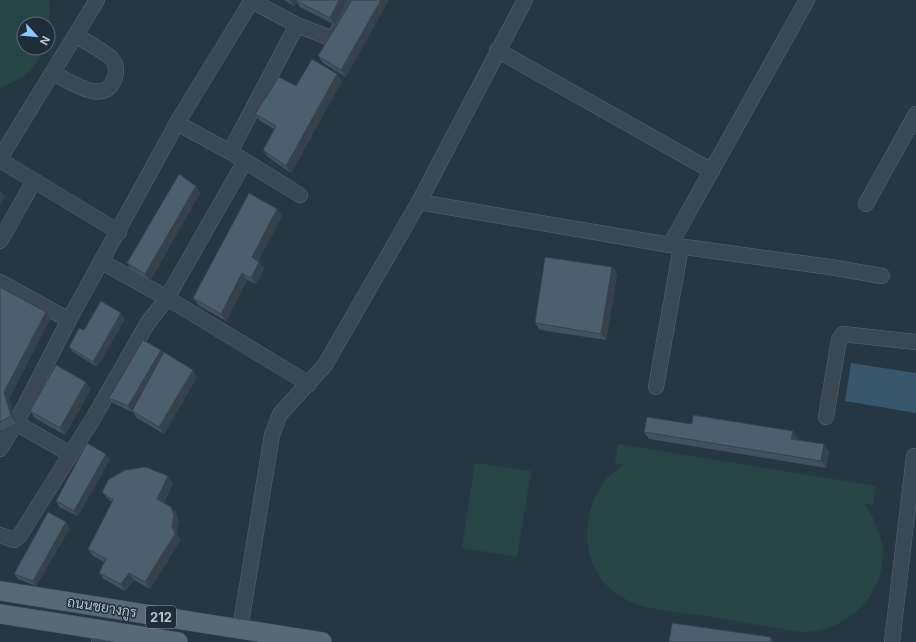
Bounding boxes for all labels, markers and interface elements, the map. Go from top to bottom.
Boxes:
north arrow [16,16,56,56]
text: N [37,34,53,47]
street label: ถนนชยางกูร [66,593,138,622]
road number: 212 [146,606,176,628]

